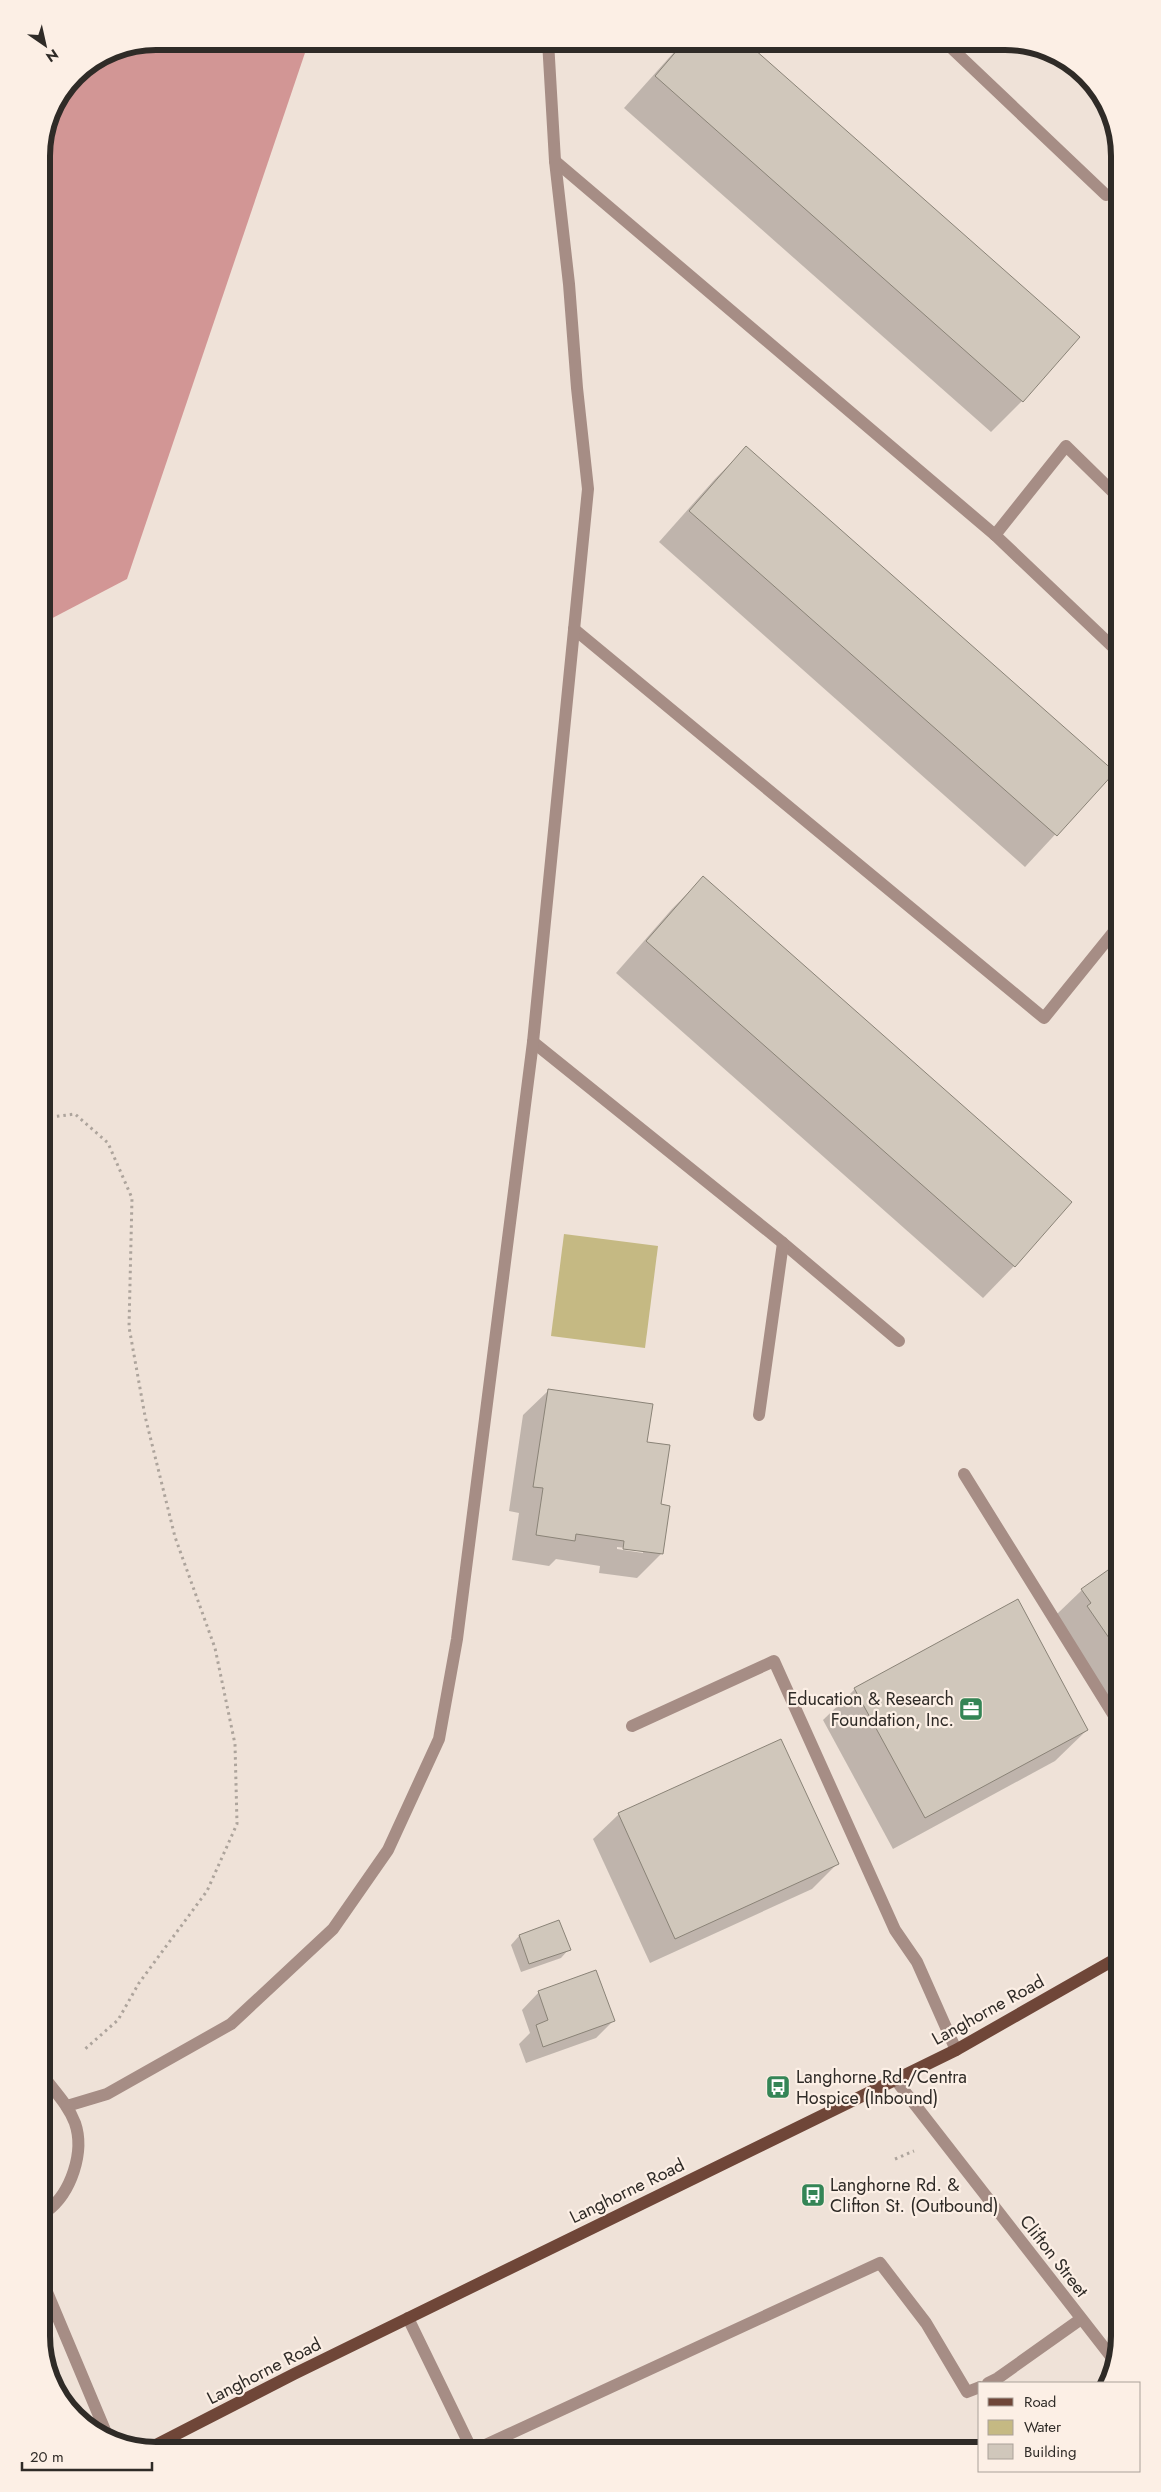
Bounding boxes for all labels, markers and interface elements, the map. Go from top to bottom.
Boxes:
north arrow [20,20,70,70]
text: N [42,44,62,67]
place label: Education & Research Foundation, Inc. [787,1686,954,1733]
office icon: Education & Research Foundation, Inc. [958,1696,984,1722]
street label: Langhorne Road [927,1968,1049,2052]
place label: Langhorne Rd./Centra Hospice (Inbound) [796,2064,967,2111]
bus stop icon: Langhorne Rd./Centra Hospice (Inbound) [765,2074,791,2100]
street label: Langhorne Road [565,2152,689,2230]
place label: Langhorne Rd. & Clifton St. (Outbound) [830,2172,999,2219]
bus stop icon: Langhorne Rd. & Clifton St. (Outbound) [800,2182,826,2208]
street label: Clifton Street [1014,2209,1095,2303]
street label: Langhorne Road [202,2331,326,2411]
legend [978,2382,1141,2472]
text: Road [1024,2391,1056,2413]
text: Water [1024,2416,1062,2438]
scale bar [22,2440,152,2472]
text: Building [1024,2441,1076,2463]
text: 20 m [30,2446,64,2468]

